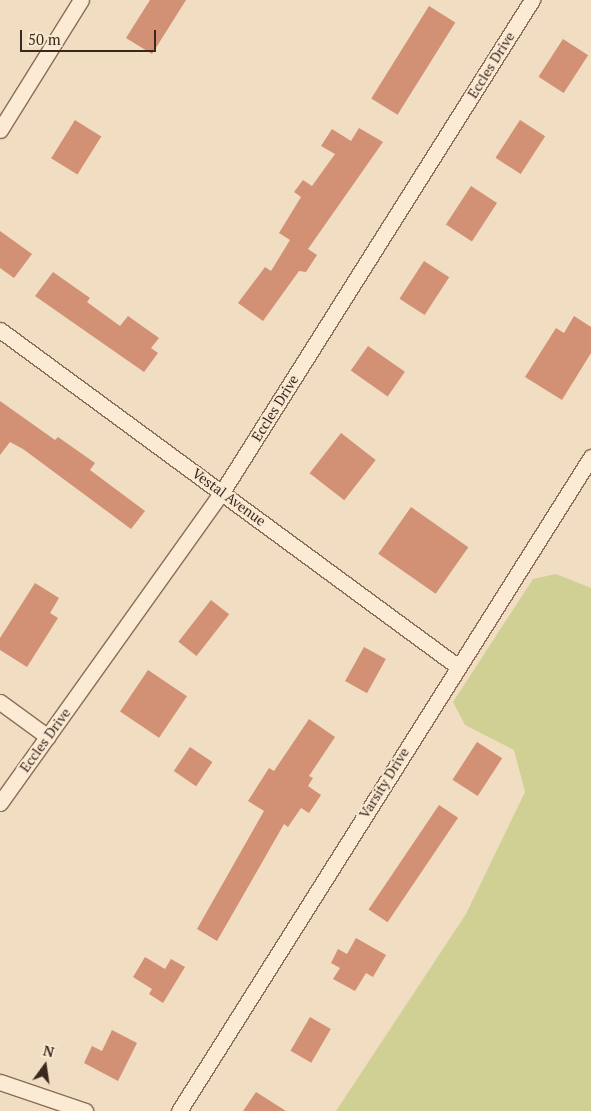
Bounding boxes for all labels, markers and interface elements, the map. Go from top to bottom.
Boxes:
scale bar [22,20,159,52]
text: 50 m [28,29,61,49]
street label: Eccles Drive [464,29,518,101]
street label: Eccles Drive [248,372,302,444]
street label: Vestal Avenue [189,465,269,529]
street label: Eccles Drive [16,705,74,775]
street label: Varsity Drive [356,745,412,821]
text: N [41,1040,56,1061]
north arrow [20,1041,70,1091]

